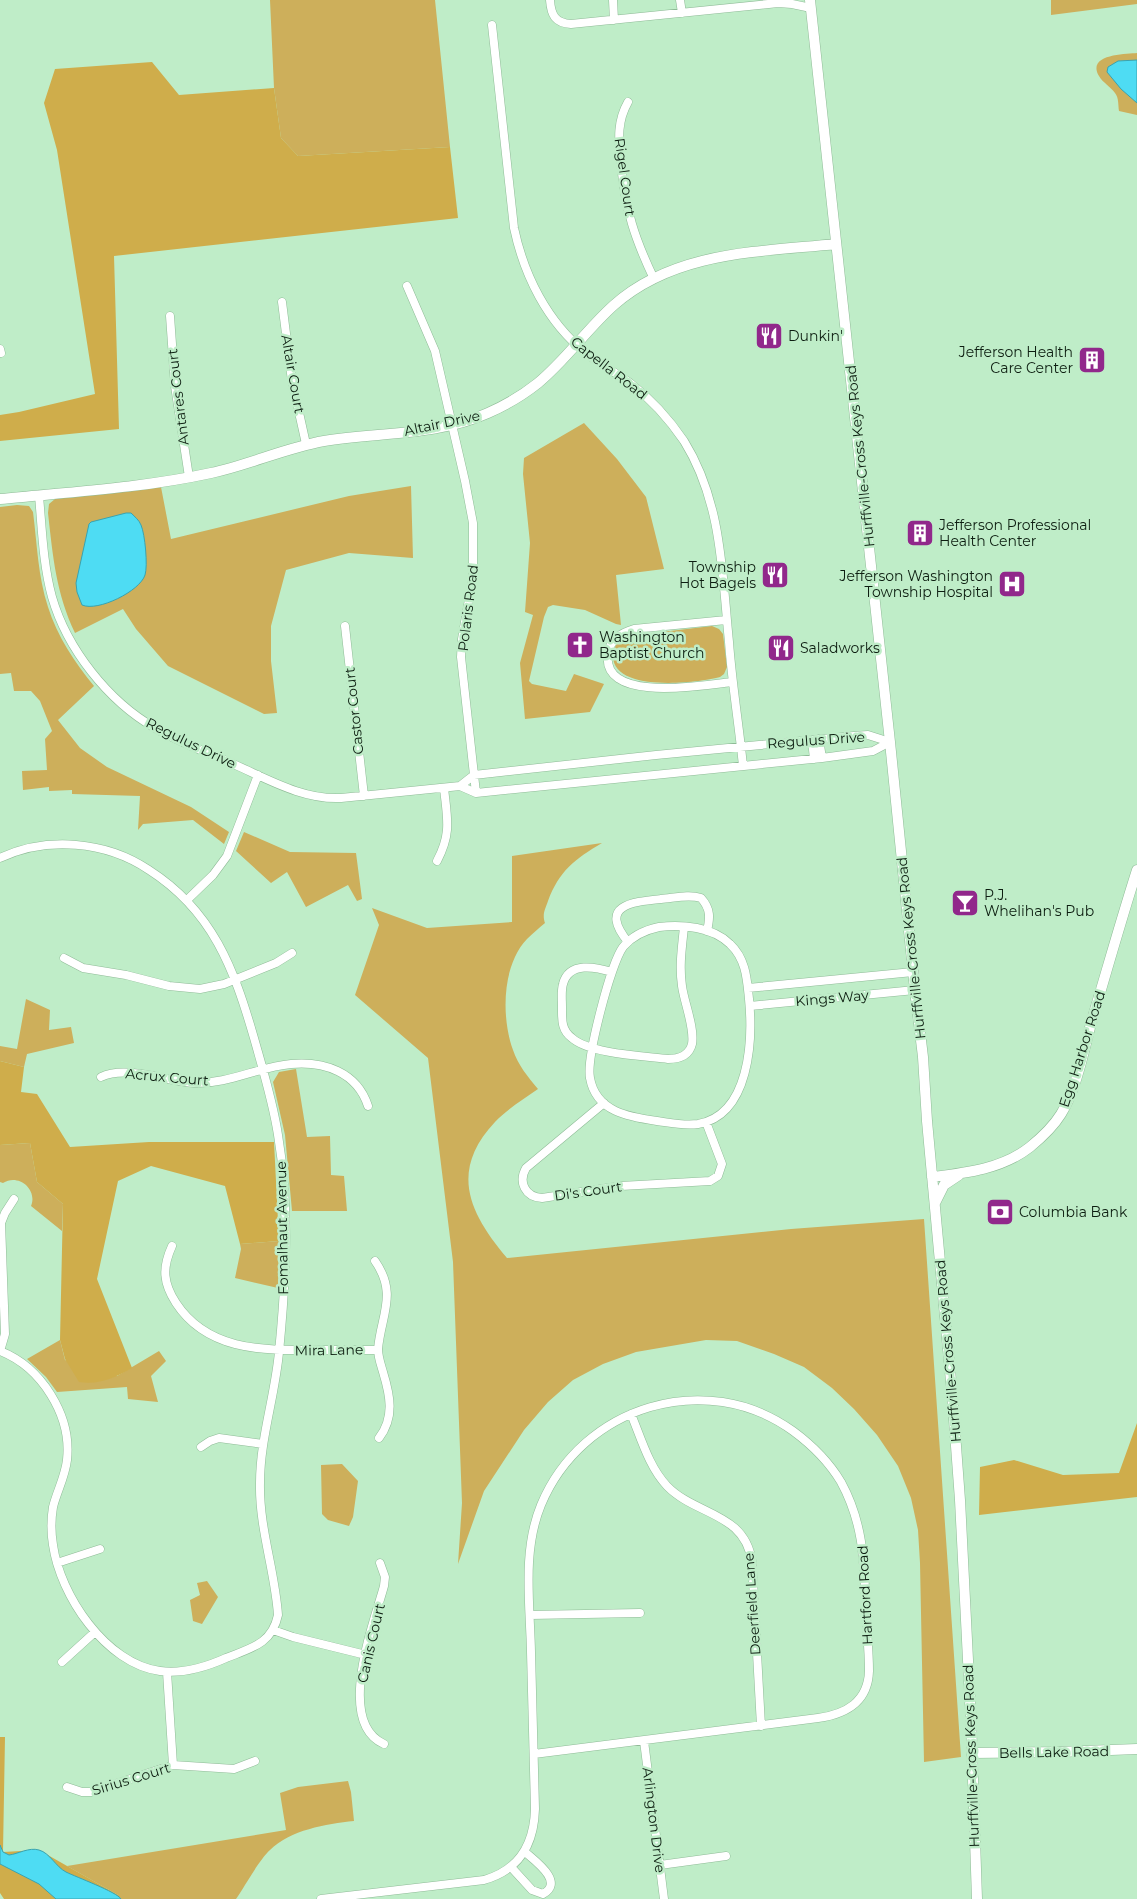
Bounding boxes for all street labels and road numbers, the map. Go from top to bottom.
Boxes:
street label: Rigel Court [611,137,639,218]
street label: Altair Court [277,333,309,415]
street label: Capella Road [567,333,651,403]
street label: Antares Court [163,348,193,446]
street label: Hurffville-Cross Keys Road [841,364,879,548]
street label: Altair Drive [402,406,482,440]
street label: Polaris Road [454,564,482,652]
street label: Castor Court [340,666,368,756]
street label: Regulus Drive [143,713,239,773]
street label: Regulus Drive [767,728,865,752]
street label: Hurffville-Cross Keys Road [892,856,930,1040]
street label: Kings Way [795,986,870,1010]
street label: Egg Harbor Road [1055,988,1109,1110]
street label: Acrux Court [125,1064,210,1090]
street label: Fomalhaut Avenue [272,1161,292,1295]
street label: Di's Court [553,1177,623,1205]
street label: Hurffville-Cross Keys Road [931,1259,965,1443]
street label: Mira Lane [295,1340,363,1360]
street label: Hartford Road [853,1545,877,1645]
street label: Deerfield Lane [739,1552,765,1656]
street label: Canis Court [353,1601,389,1685]
street label: Hurffville-Cross Keys Road [959,1664,983,1848]
street label: Bells Lake Road [999,1742,1109,1762]
street label: Sirius Court [90,1758,173,1799]
street label: Arlington Drive [639,1766,669,1874]

